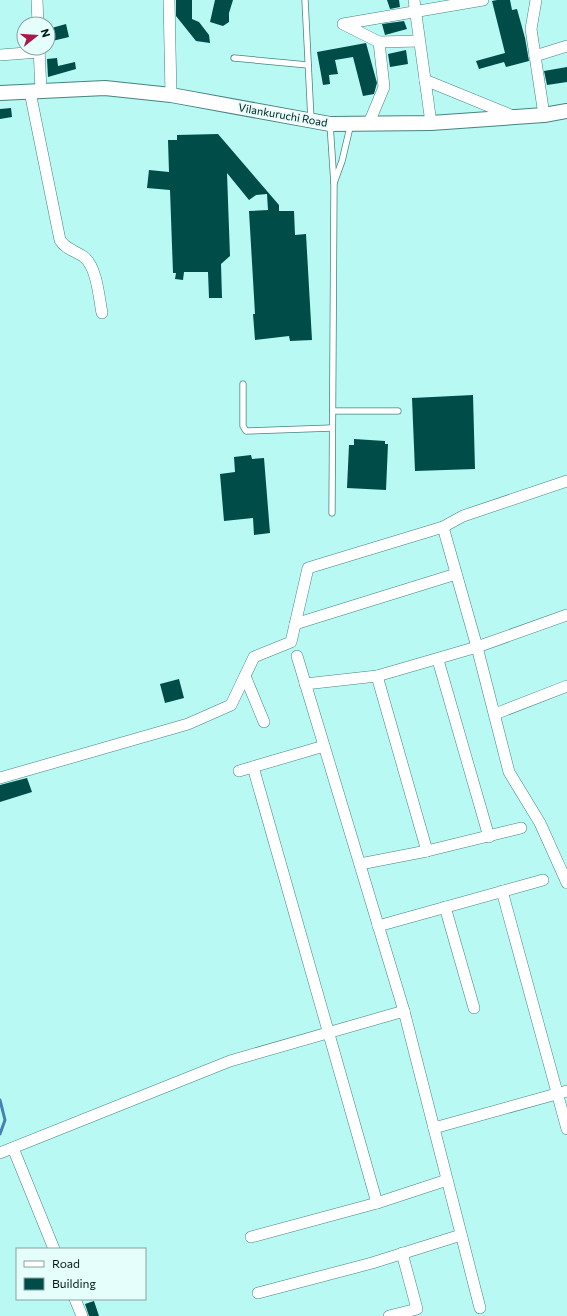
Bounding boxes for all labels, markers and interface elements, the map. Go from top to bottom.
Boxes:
north arrow [16,16,56,56]
text: N [39,27,53,39]
street label: Vilankuruchi Road [238,100,329,129]
legend [16,1248,146,1300]
text: Road [52,1256,80,1270]
text: Building [52,1276,96,1290]

